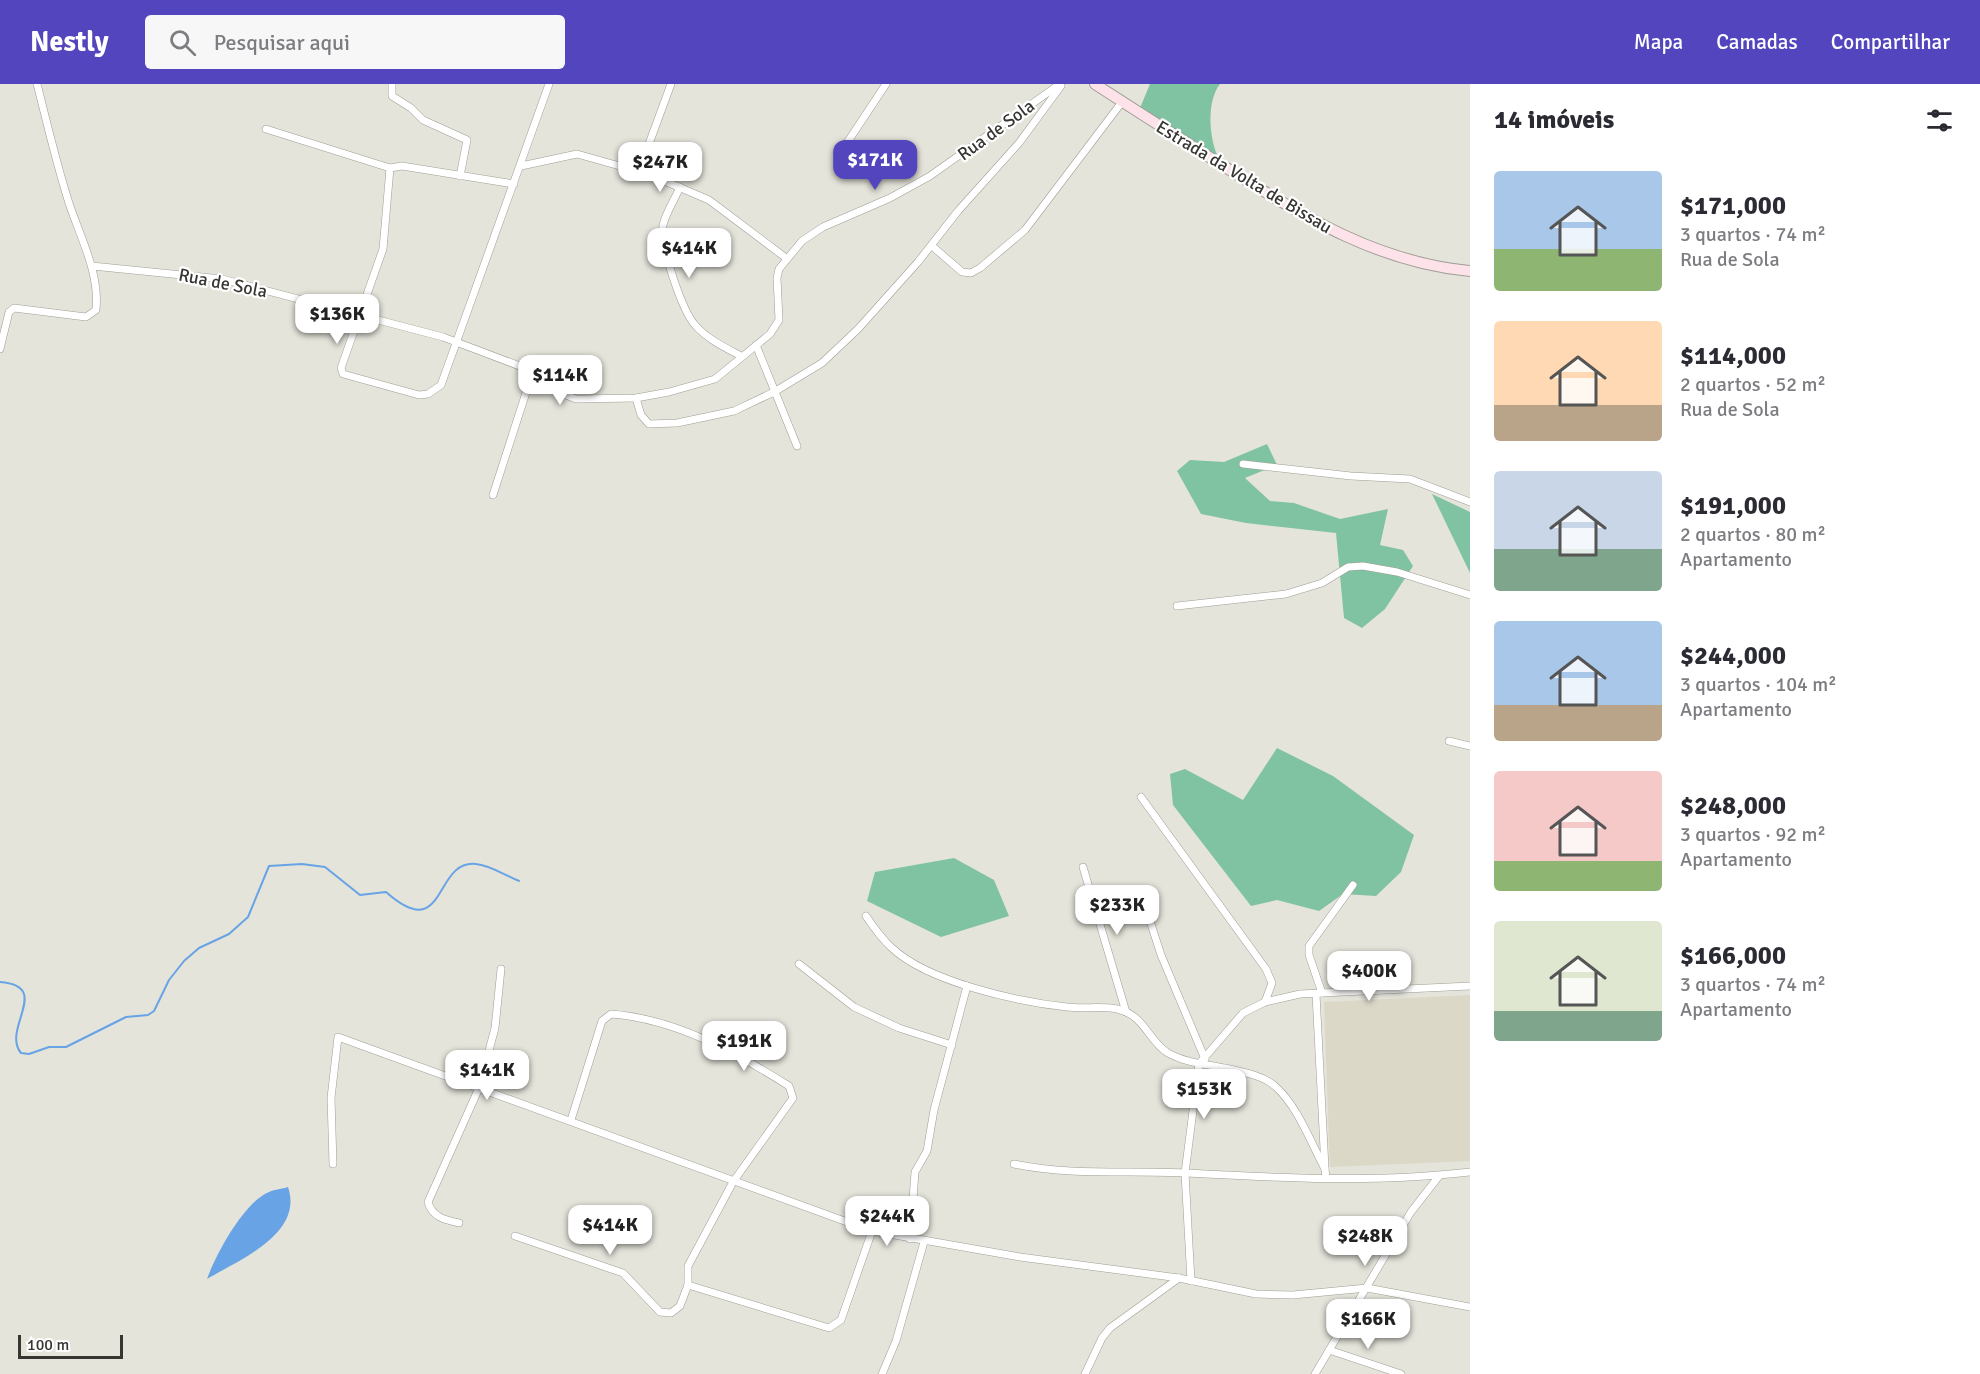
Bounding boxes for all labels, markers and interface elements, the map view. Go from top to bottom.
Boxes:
search box [145,15,565,69]
text: Nestly [30,25,109,59]
icon: search [166,26,199,59]
text: Pesquisar aqui [214,29,350,56]
text: Mapa [1634,29,1683,55]
text: Camadas [1716,29,1798,55]
text: Compartilhar [1831,29,1950,55]
street label: Rua de Sola [953,95,1039,165]
text: 14 imóveis [1494,104,1614,136]
icon: filters [1923,104,1956,137]
street label: Estrada da Volta de Bissau [1152,116,1336,238]
pin: $171K [833,140,917,191]
pin: $247K [618,142,702,193]
text: $171K [847,147,903,172]
text: $247K [632,149,688,174]
text: $171,000 [1680,190,1786,222]
icon: home [1542,195,1614,267]
text: 3 quartos · 74 m² [1680,222,1826,247]
pin: $414K [647,228,731,279]
text: $414K [661,235,717,260]
text: Rua de Sola [1680,247,1780,272]
street label: Rua de Sola [177,264,269,302]
pin: $136K [295,294,379,345]
text: $136K [309,301,365,326]
text: $114,000 [1680,340,1786,372]
icon: home [1542,345,1614,417]
pin: $114K [518,355,602,406]
text: $114K [532,362,588,387]
text: 2 quartos · 52 m² [1680,372,1826,397]
text: Rua de Sola [1680,397,1780,422]
text: $191,000 [1680,490,1786,522]
icon: home [1542,495,1614,567]
text: 2 quartos · 80 m² [1680,522,1826,547]
text: Apartamento [1680,547,1792,572]
text: $244,000 [1680,640,1786,672]
icon: home [1542,645,1614,717]
text: 3 quartos · 104 m² [1680,672,1837,697]
text: Apartamento [1680,697,1792,722]
text: $248,000 [1680,790,1786,822]
icon: home [1542,795,1614,867]
text: 3 quartos · 92 m² [1680,822,1826,847]
text: Apartamento [1680,847,1792,872]
pin: $233K [1075,885,1159,936]
text: $233K [1089,892,1145,917]
text: $166,000 [1680,940,1786,972]
icon: home [1542,945,1614,1017]
pin: $400K [1327,951,1411,1002]
text: $400K [1341,958,1397,983]
text: 3 quartos · 74 m² [1680,972,1826,997]
text: Apartamento [1680,997,1792,1022]
pin: $191K [702,1021,786,1072]
text: $191K [716,1028,772,1053]
pin: $141K [445,1050,529,1101]
text: $141K [459,1057,515,1082]
pin: $153K [1162,1069,1246,1120]
text: $153K [1176,1076,1232,1101]
pin: $244K [845,1196,929,1247]
text: $244K [859,1203,915,1228]
pin: $414K [568,1205,652,1256]
text: $414K [582,1212,638,1237]
pin: $248K [1323,1216,1407,1267]
text: $248K [1337,1223,1393,1248]
pin: $166K [1326,1299,1410,1350]
text: $166K [1340,1306,1396,1331]
scale bar [18,1332,123,1360]
text: 100 m [27,1335,69,1355]

